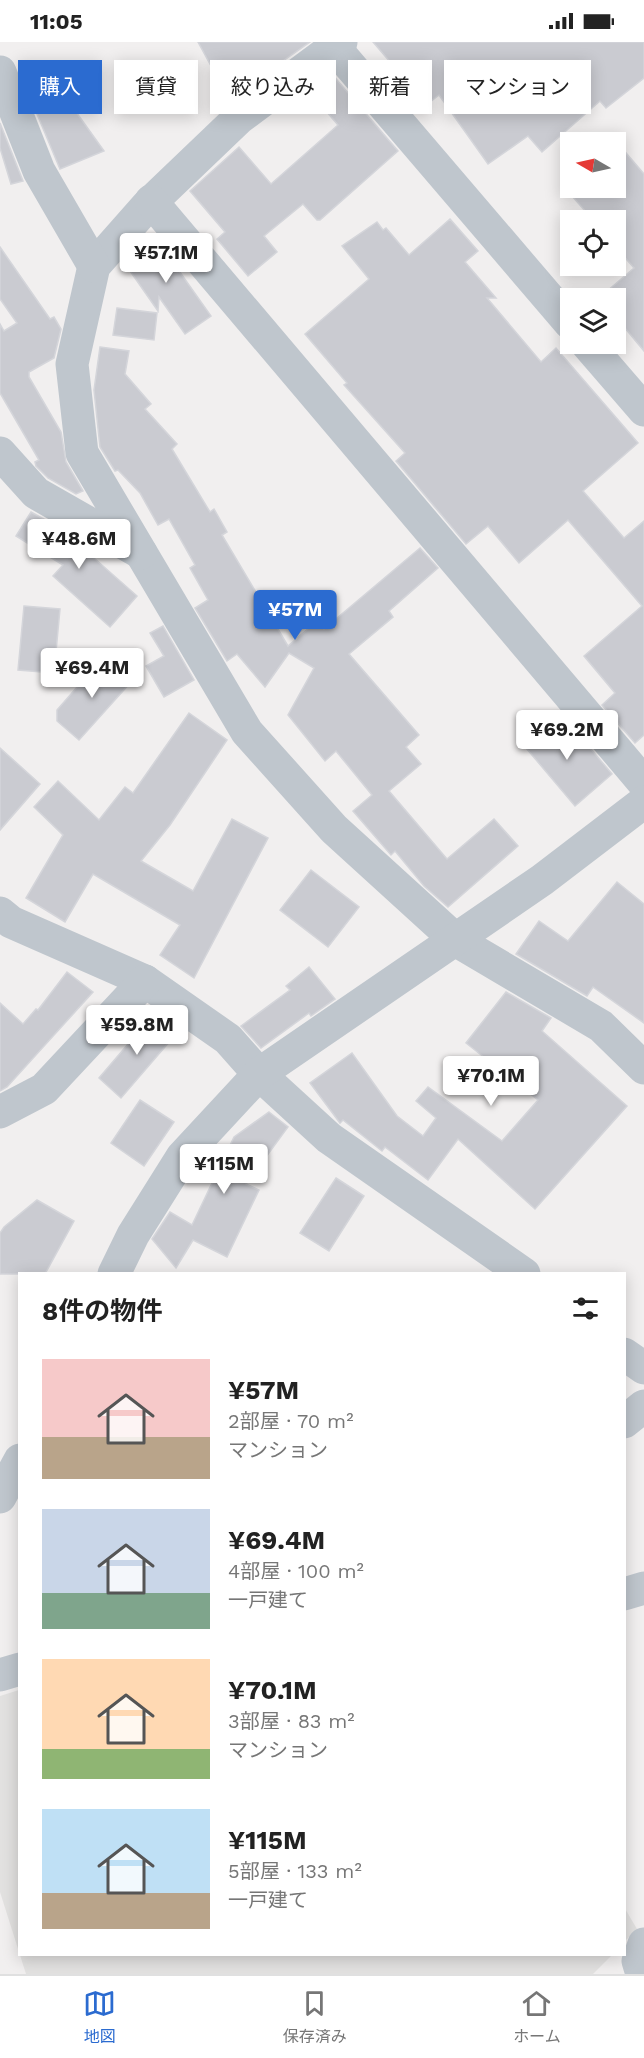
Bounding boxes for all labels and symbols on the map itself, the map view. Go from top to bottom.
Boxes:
north arrow [560,132,626,198]
pin: ¥57.1M [117,233,215,284]
pin: ¥48.6M [30,519,128,570]
pin: ¥57M [259,590,331,641]
pin: ¥69.4M [43,648,141,699]
pin: ¥69.2M [518,710,616,761]
pin: ¥59.8M [88,1005,186,1056]
pin: ¥70.1M [442,1056,540,1107]
pin: ¥115M [182,1144,266,1195]

